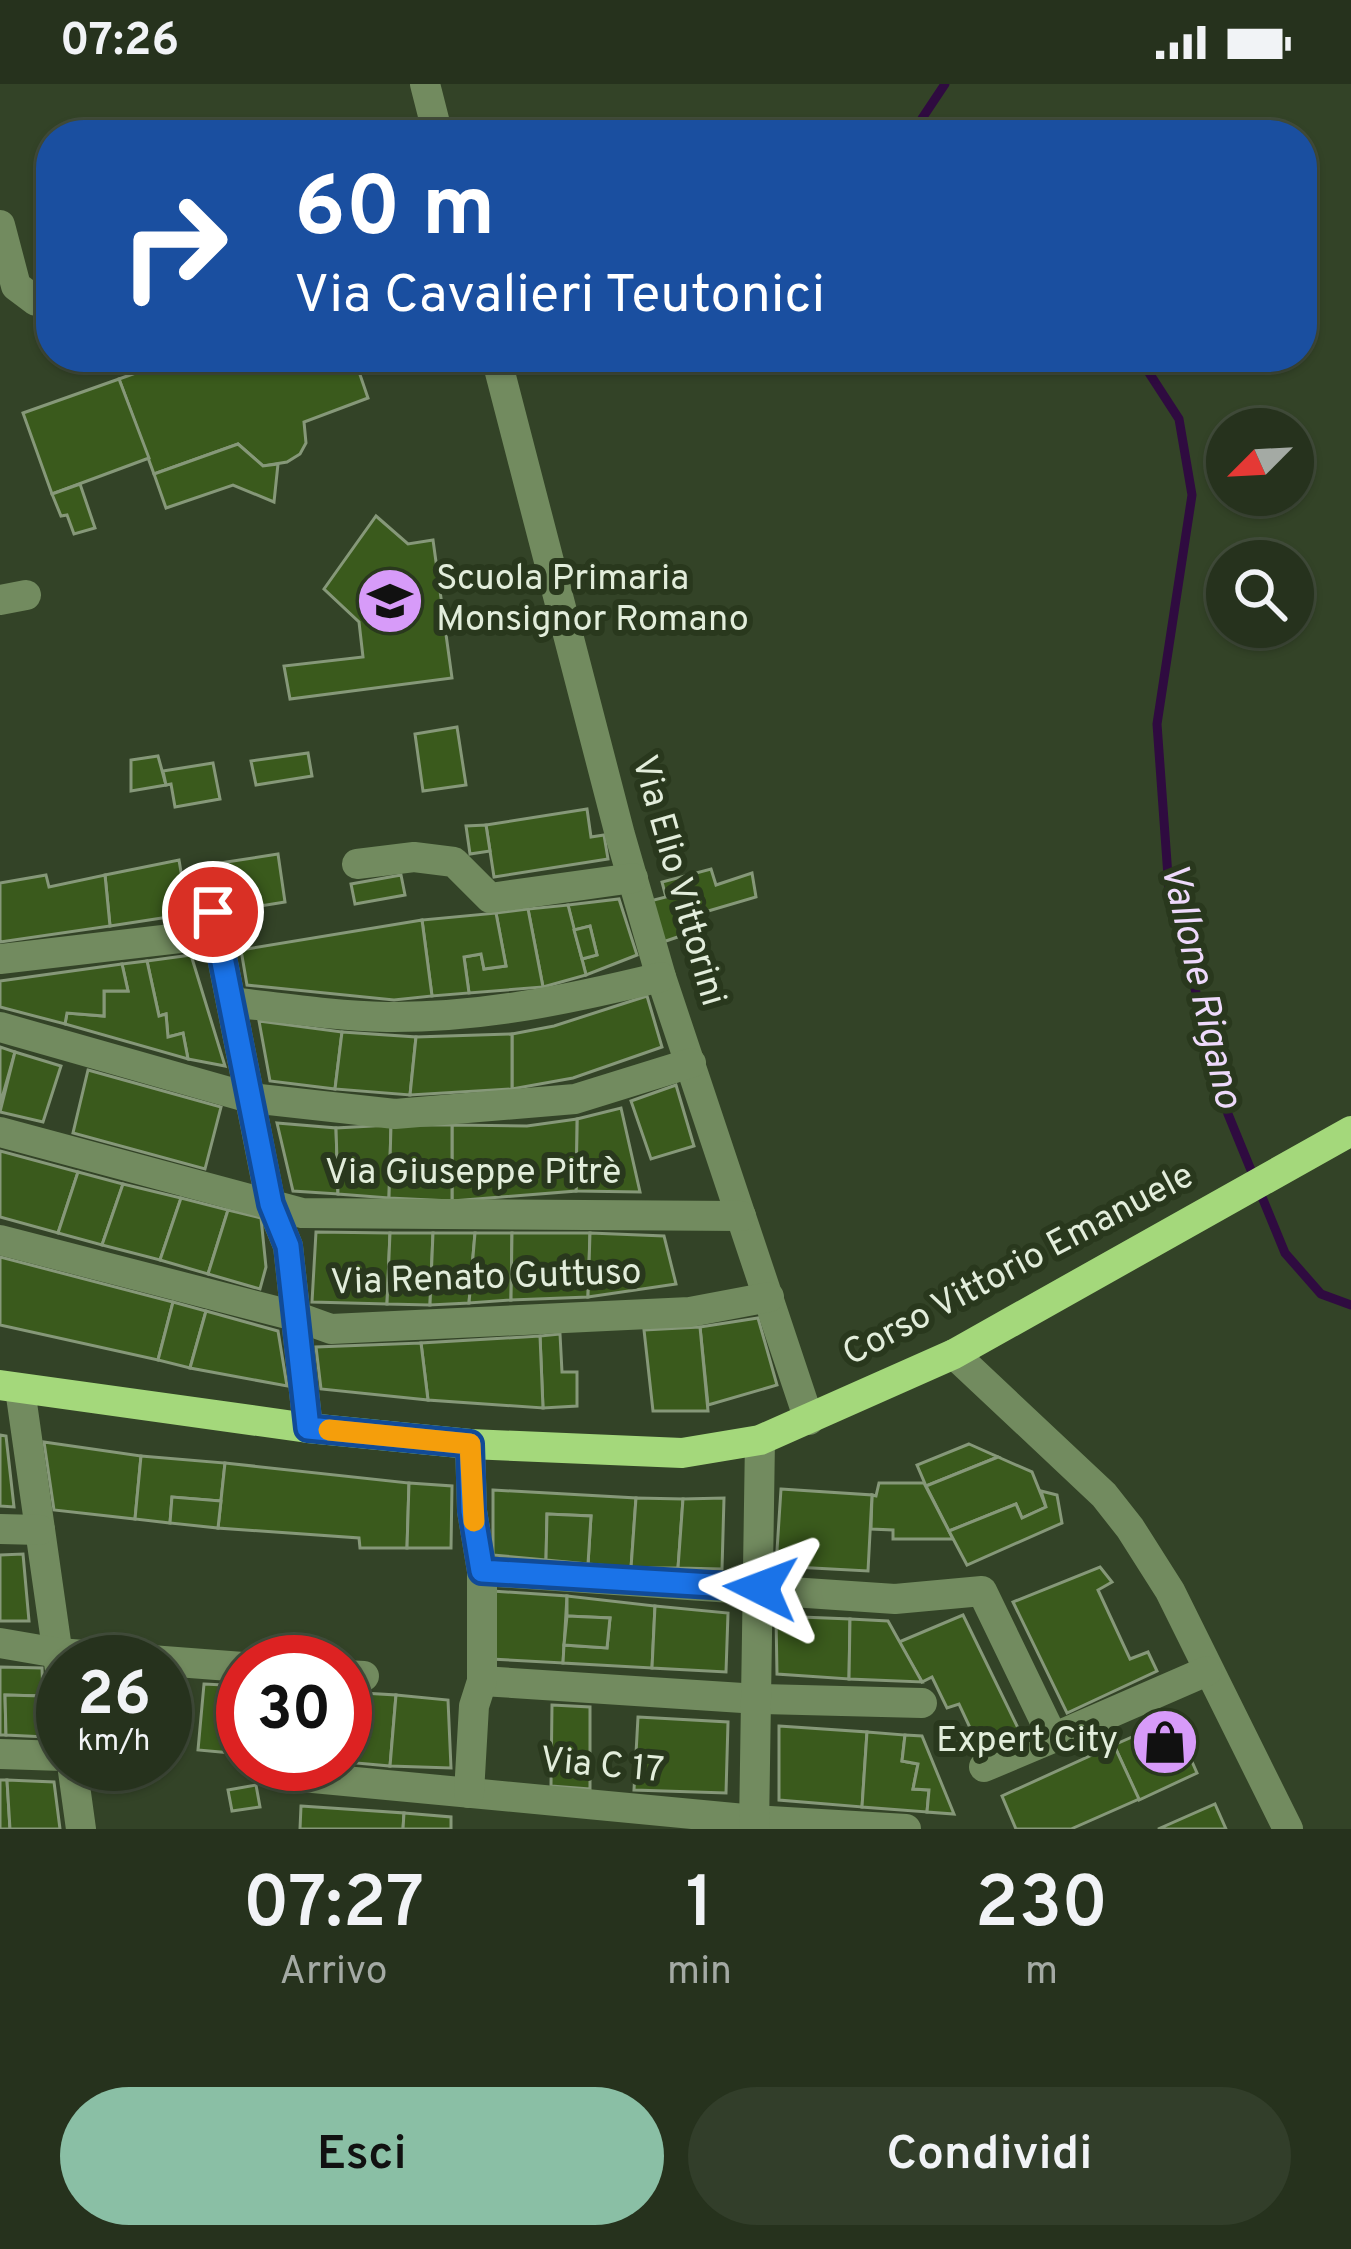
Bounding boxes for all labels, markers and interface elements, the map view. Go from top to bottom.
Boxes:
text: 07:26 [60,14,179,71]
text: 60 m [294,159,495,265]
icon: right [96,168,252,324]
text: Via Cavalieri Teutonici [294,263,825,332]
north arrow [1206,408,1314,516]
map controls [1206,408,1314,648]
button: search [1206,540,1314,648]
place label: Scuola Primaria Monsignor Romano [436,557,749,644]
school or university icon: Scuola Primaria Monsignor Romano [355,566,425,636]
street label: Via Elio Vittorini [619,750,735,1012]
water label: Vallone Rigano [1147,859,1251,1114]
pin [162,861,264,963]
icon: arrive [180,879,246,945]
street label: Via Giuseppe Pitrè [325,1151,621,1197]
street label: Corso Vittorio Emanuele [836,1154,1202,1378]
street label: Via Renato Guttuso [330,1251,642,1307]
position arrow [698,1525,824,1651]
speed limit sign: 30 [216,1635,372,1791]
text: 26 [77,1660,151,1736]
shop icon: Expert City [1130,1707,1200,1777]
place label: Expert City [936,1719,1118,1765]
text: km/h [78,1724,150,1761]
street label: Via C 17 [538,1739,666,1795]
text: 07:27 [243,1861,424,1953]
text: 1 [685,1861,714,1953]
text: 230 [975,1861,1108,1953]
text: Arrivo [280,1949,387,1998]
text: min [667,1949,732,1998]
text: m [1025,1949,1058,1998]
button: Esci [60,2087,664,2225]
button: Condividi [688,2087,1291,2225]

